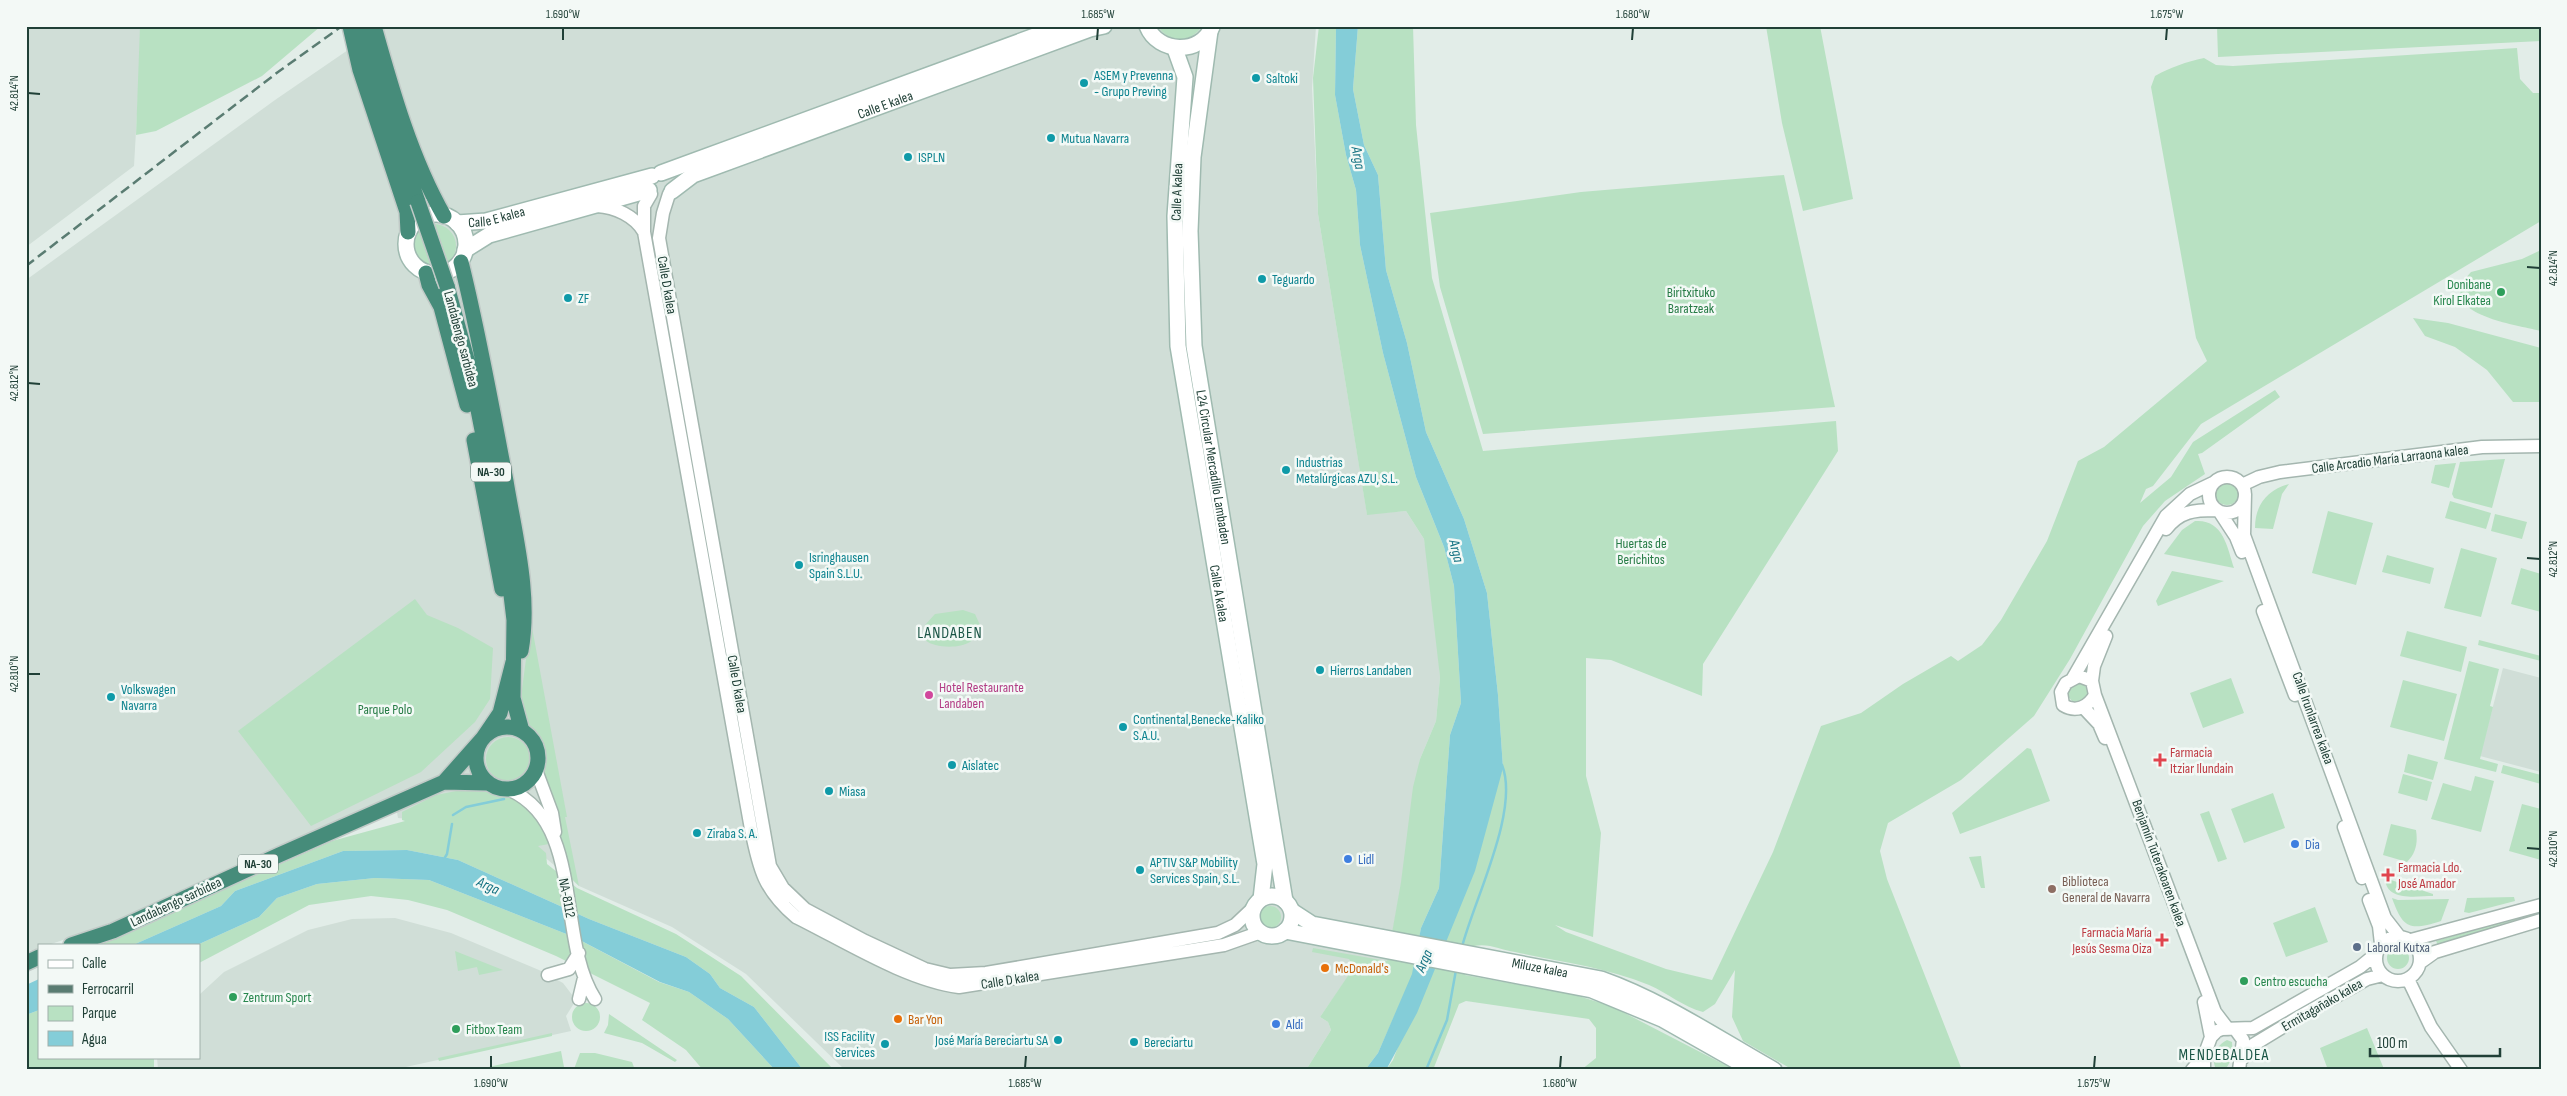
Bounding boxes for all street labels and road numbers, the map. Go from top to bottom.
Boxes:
street label: Calle E kalea [855,86,915,122]
street label: Calle A kalea [1168,163,1186,221]
street label: Calle E kalea [468,202,527,231]
street label: Calle D kalea [654,255,680,315]
street label: Landabengo sarbidea [440,289,482,389]
street label: L24 Circular Mercadillo Lambaden [1193,388,1235,546]
street label: Calle Arcadio María Larraona kalea [2311,441,2469,477]
road number: NA-30 [471,462,511,482]
street label: Calle A kalea [1206,564,1233,623]
street label: Calle D kalea [724,654,750,714]
street label: Calle Irunlarrea kalea [2288,669,2338,767]
street label: Benjamín Tuterakoaren kalea [2128,797,2190,929]
road number: NA-30 [238,854,278,874]
street label: Landabengo sarbidea [128,873,224,931]
street label: NA-8112 [555,877,579,919]
street label: Miluze kalea [1511,954,1569,981]
street label: Calle D kalea [980,967,1040,993]
street label: Ermitagañako kalea [2278,975,2366,1035]

